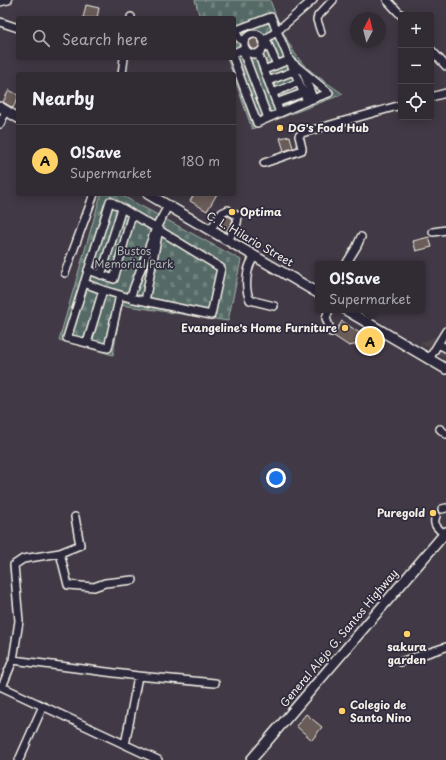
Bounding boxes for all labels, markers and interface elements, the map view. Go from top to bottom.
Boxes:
north arrow [350,12,386,48]
map controls [398,12,434,120]
button: + [398,12,434,48]
search box [16,16,236,60]
icon: search [30,27,52,49]
text: Search here [62,27,148,50]
button: − [398,48,434,84]
button: locate [398,84,434,120]
text: Nearby [32,85,94,111]
place label: DG's Food Hub [288,119,369,136]
marker: DG's Food Hub [275,123,285,133]
text: O!Save [70,140,121,163]
text: A [40,151,50,170]
text: 180 m [181,151,220,170]
text: Supermarket [70,163,152,182]
place label: Optima [240,203,282,220]
street label: C. L. Hilario Street [204,207,297,271]
marker: Optima [227,207,237,217]
park label: Bustos Memorial Park [94,242,174,272]
popup [315,261,425,313]
text: O!Save [329,266,380,289]
text: Supermarket [329,289,411,308]
place label: Evangeline's Home Furniture [181,319,337,336]
marker: Evangeline's Home Furniture [340,323,350,333]
pin: A [357,326,383,356]
your location [266,468,286,488]
place label: Puregold [377,504,425,521]
marker: Puregold [428,508,438,518]
street label: General Alejo G. Santos Highway [276,565,402,710]
marker: sakura garden [402,629,412,639]
place label: sakura garden [387,638,427,668]
place label: Colegio de Santo Nino [350,696,412,726]
marker: Colegio de Santo Nino [337,706,347,716]

